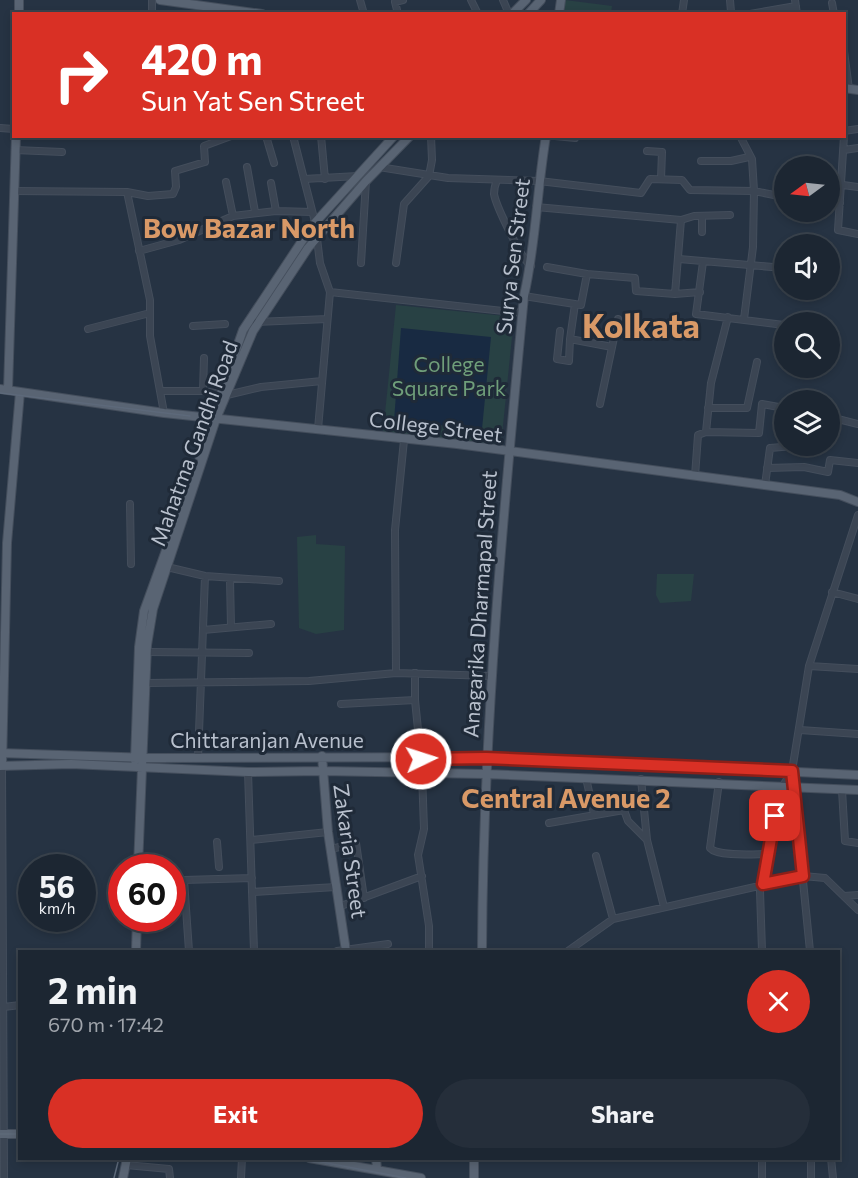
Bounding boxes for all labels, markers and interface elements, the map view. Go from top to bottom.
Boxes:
text: 420 m [141,32,263,84]
icon: right [42,36,120,114]
text: Sun Yat Sen Street [141,84,365,117]
north arrow [774,156,840,222]
map controls [774,156,840,456]
street label: Surya Sen Street [490,177,534,335]
district label: Bow Bazar North [143,211,355,244]
button: sound [774,234,840,300]
district label: Kolkata [582,304,700,345]
button: search [774,312,840,378]
street label: Mahatma Gandhi Road [144,337,242,549]
park label: College Square Park [392,351,506,400]
button: layers [774,390,840,456]
street label: College Street [368,405,504,447]
street label: Anagarika Dharmapal Street [457,469,501,739]
street label: Chittaranjan Avenue [170,727,364,752]
position arrow [389,727,453,791]
district label: Central Avenue 2 [461,781,671,814]
street label: Zakaria Street [329,782,373,920]
pin [749,790,800,841]
icon: arrive [758,799,791,832]
speed limit sign: 60 [108,854,186,932]
text: 56 [39,867,75,904]
text: km/h [39,899,75,917]
text: 2 min [48,967,138,1011]
button: close [747,970,810,1033]
text: 670 m · 17:42 [48,1012,164,1036]
button: Exit [48,1079,423,1148]
button: Share [435,1079,810,1148]

